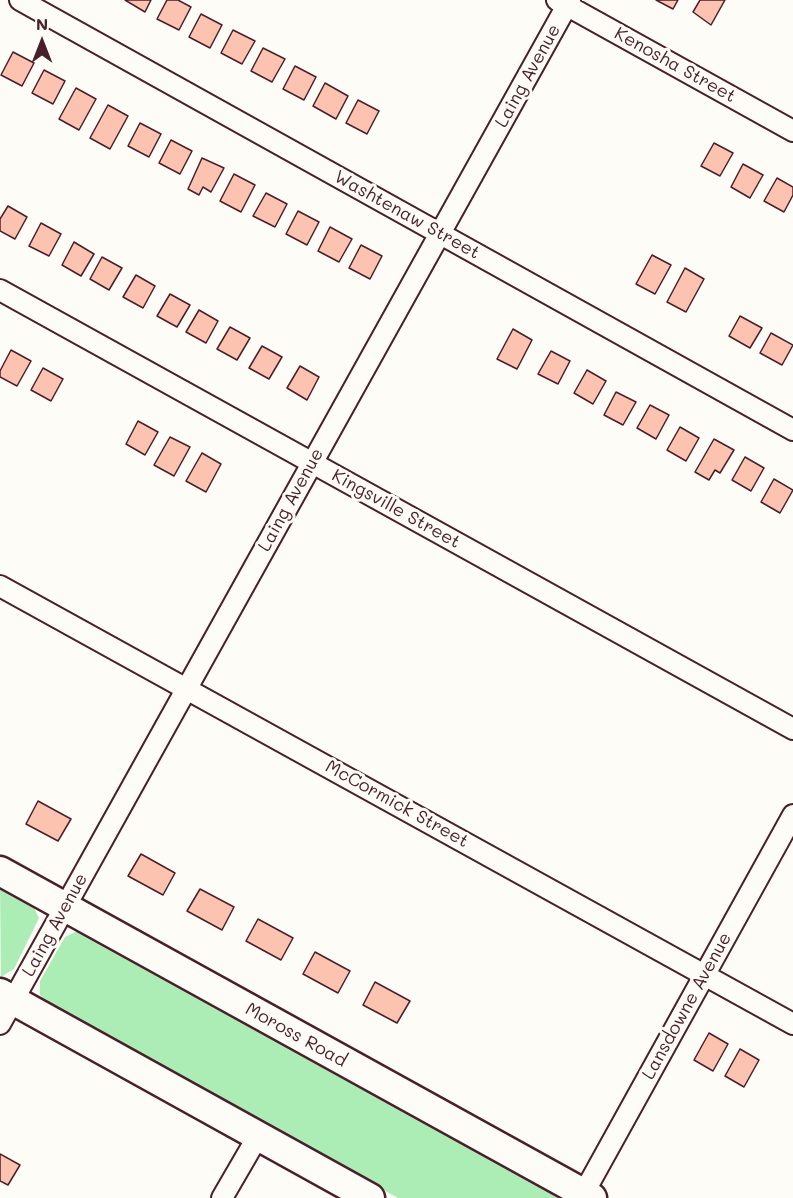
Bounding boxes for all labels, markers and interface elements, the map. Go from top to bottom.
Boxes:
north arrow [12,12,72,72]
text: N [36,13,48,34]
street label: Laing Avenue [491,21,565,131]
street label: Kenosha Street [610,23,740,107]
street label: Washtenaw Street [330,166,484,264]
street label: Laing Avenue [254,445,328,555]
street label: Kingsville Street [328,465,464,553]
street label: McCormick Street [322,756,472,852]
street label: Laing Avenue [18,870,92,980]
street label: Lansdowne Avenue [638,929,736,1083]
street label: Moross Road [241,998,351,1072]

